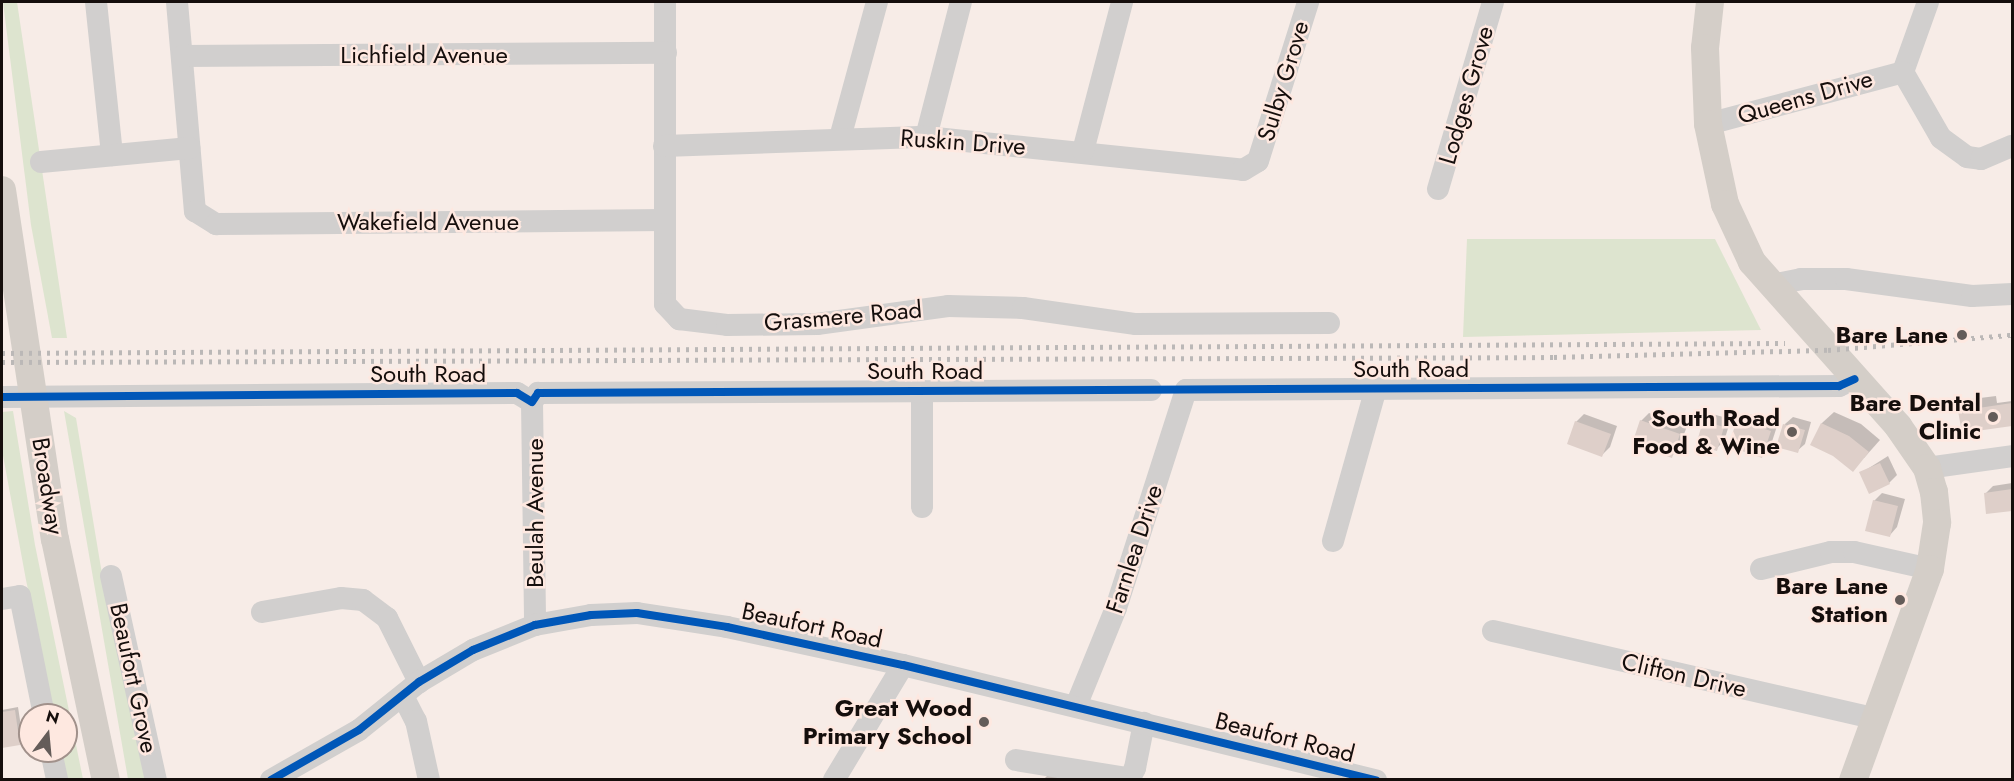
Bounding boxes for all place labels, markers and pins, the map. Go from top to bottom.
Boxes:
place label: Bare Lane [1836,321,1948,349]
marker: Bare Lane [1953,326,1971,344]
place label: Bare Dental Clinic [1849,389,1981,445]
place label: South Road Food & Wine [1632,404,1780,460]
marker: Bare Dental Clinic [1986,410,2000,424]
marker: South Road Food & Wine [1785,425,1799,439]
place label: Bare Lane Station [1776,572,1888,628]
marker: Bare Lane Station [1893,593,1907,607]
place label: Great Wood Primary School [803,694,972,750]
marker: Great Wood Primary School [977,715,991,729]

